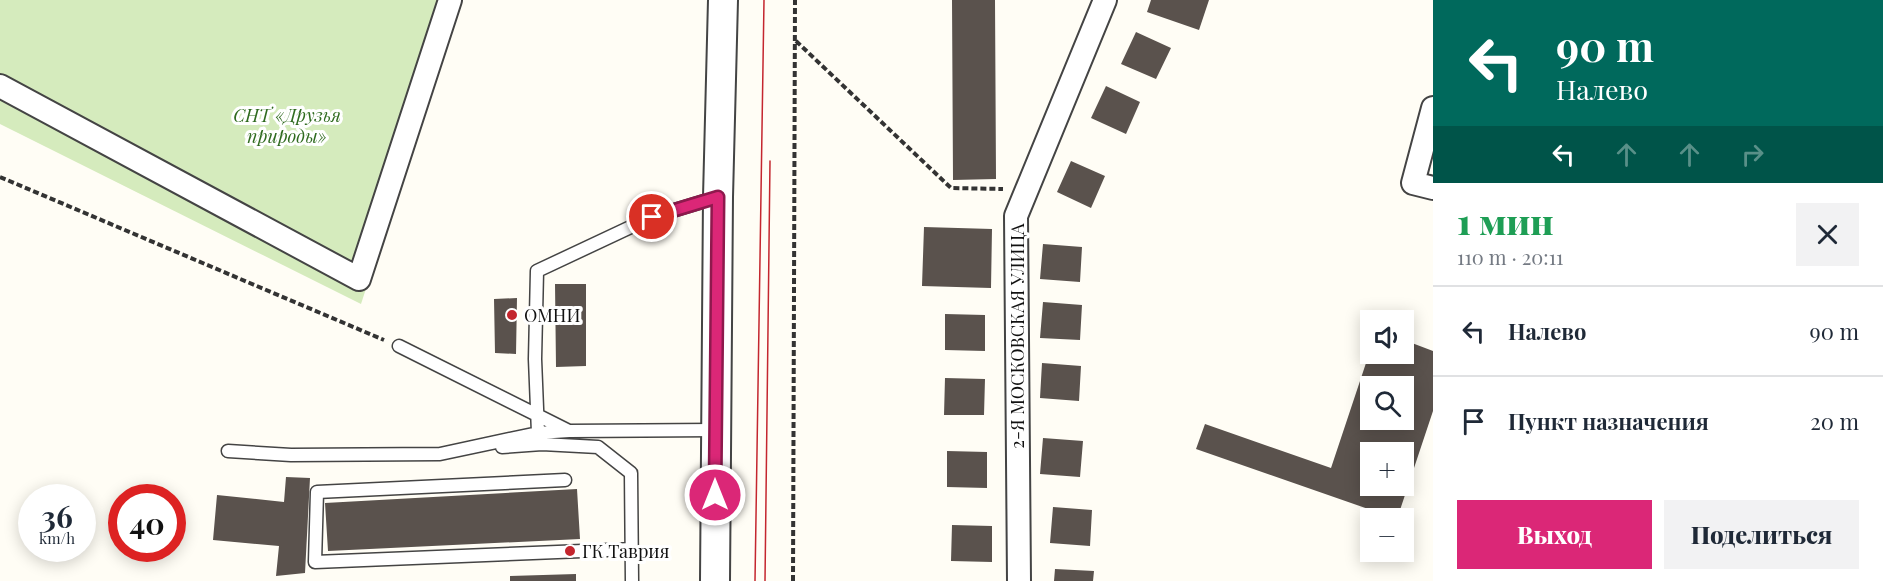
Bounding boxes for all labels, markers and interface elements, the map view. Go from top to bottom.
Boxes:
text: 90 m [1556,17,1654,73]
icon: left [1457,24,1535,102]
text: Налево [1556,71,1648,107]
park label: СНТ «Друзья природы» [233,103,341,148]
icon: left [1547,138,1580,171]
icon: ahead [1610,138,1643,171]
icon: ahead [1673,138,1706,171]
icon: right [1736,138,1769,171]
pin [626,191,677,242]
text: 1 мин [1457,196,1554,244]
icon: arrive [635,200,668,233]
button: close [1796,203,1859,266]
street label: 2-Я МОСКОВСКАЯ УЛИЦА [1005,223,1029,449]
text: 110 m · 20:11 [1457,243,1563,270]
place label: ОМНИ [524,303,580,327]
marker: ОМНИ [505,308,519,322]
map controls [1360,310,1414,562]
button: sound [1360,310,1414,364]
icon: left [1457,315,1490,348]
text: Налево [1508,316,1586,346]
text: 90 m [1810,316,1859,346]
button: search [1360,376,1414,430]
icon: arrive [1457,405,1490,438]
text: Пункт назначения [1508,406,1709,436]
text: 20 m [1810,406,1859,436]
button: + [1360,442,1414,496]
position arrow [683,463,747,527]
speed limit sign: 40 [108,484,186,562]
text: 36 [41,496,73,536]
button: Выход [1457,500,1652,569]
button: Поделиться [1664,500,1859,569]
button: − [1360,508,1414,562]
text: km/h [39,528,75,548]
place label: ГК Таврия [582,539,670,563]
marker: ГК Таврия [563,544,577,558]

